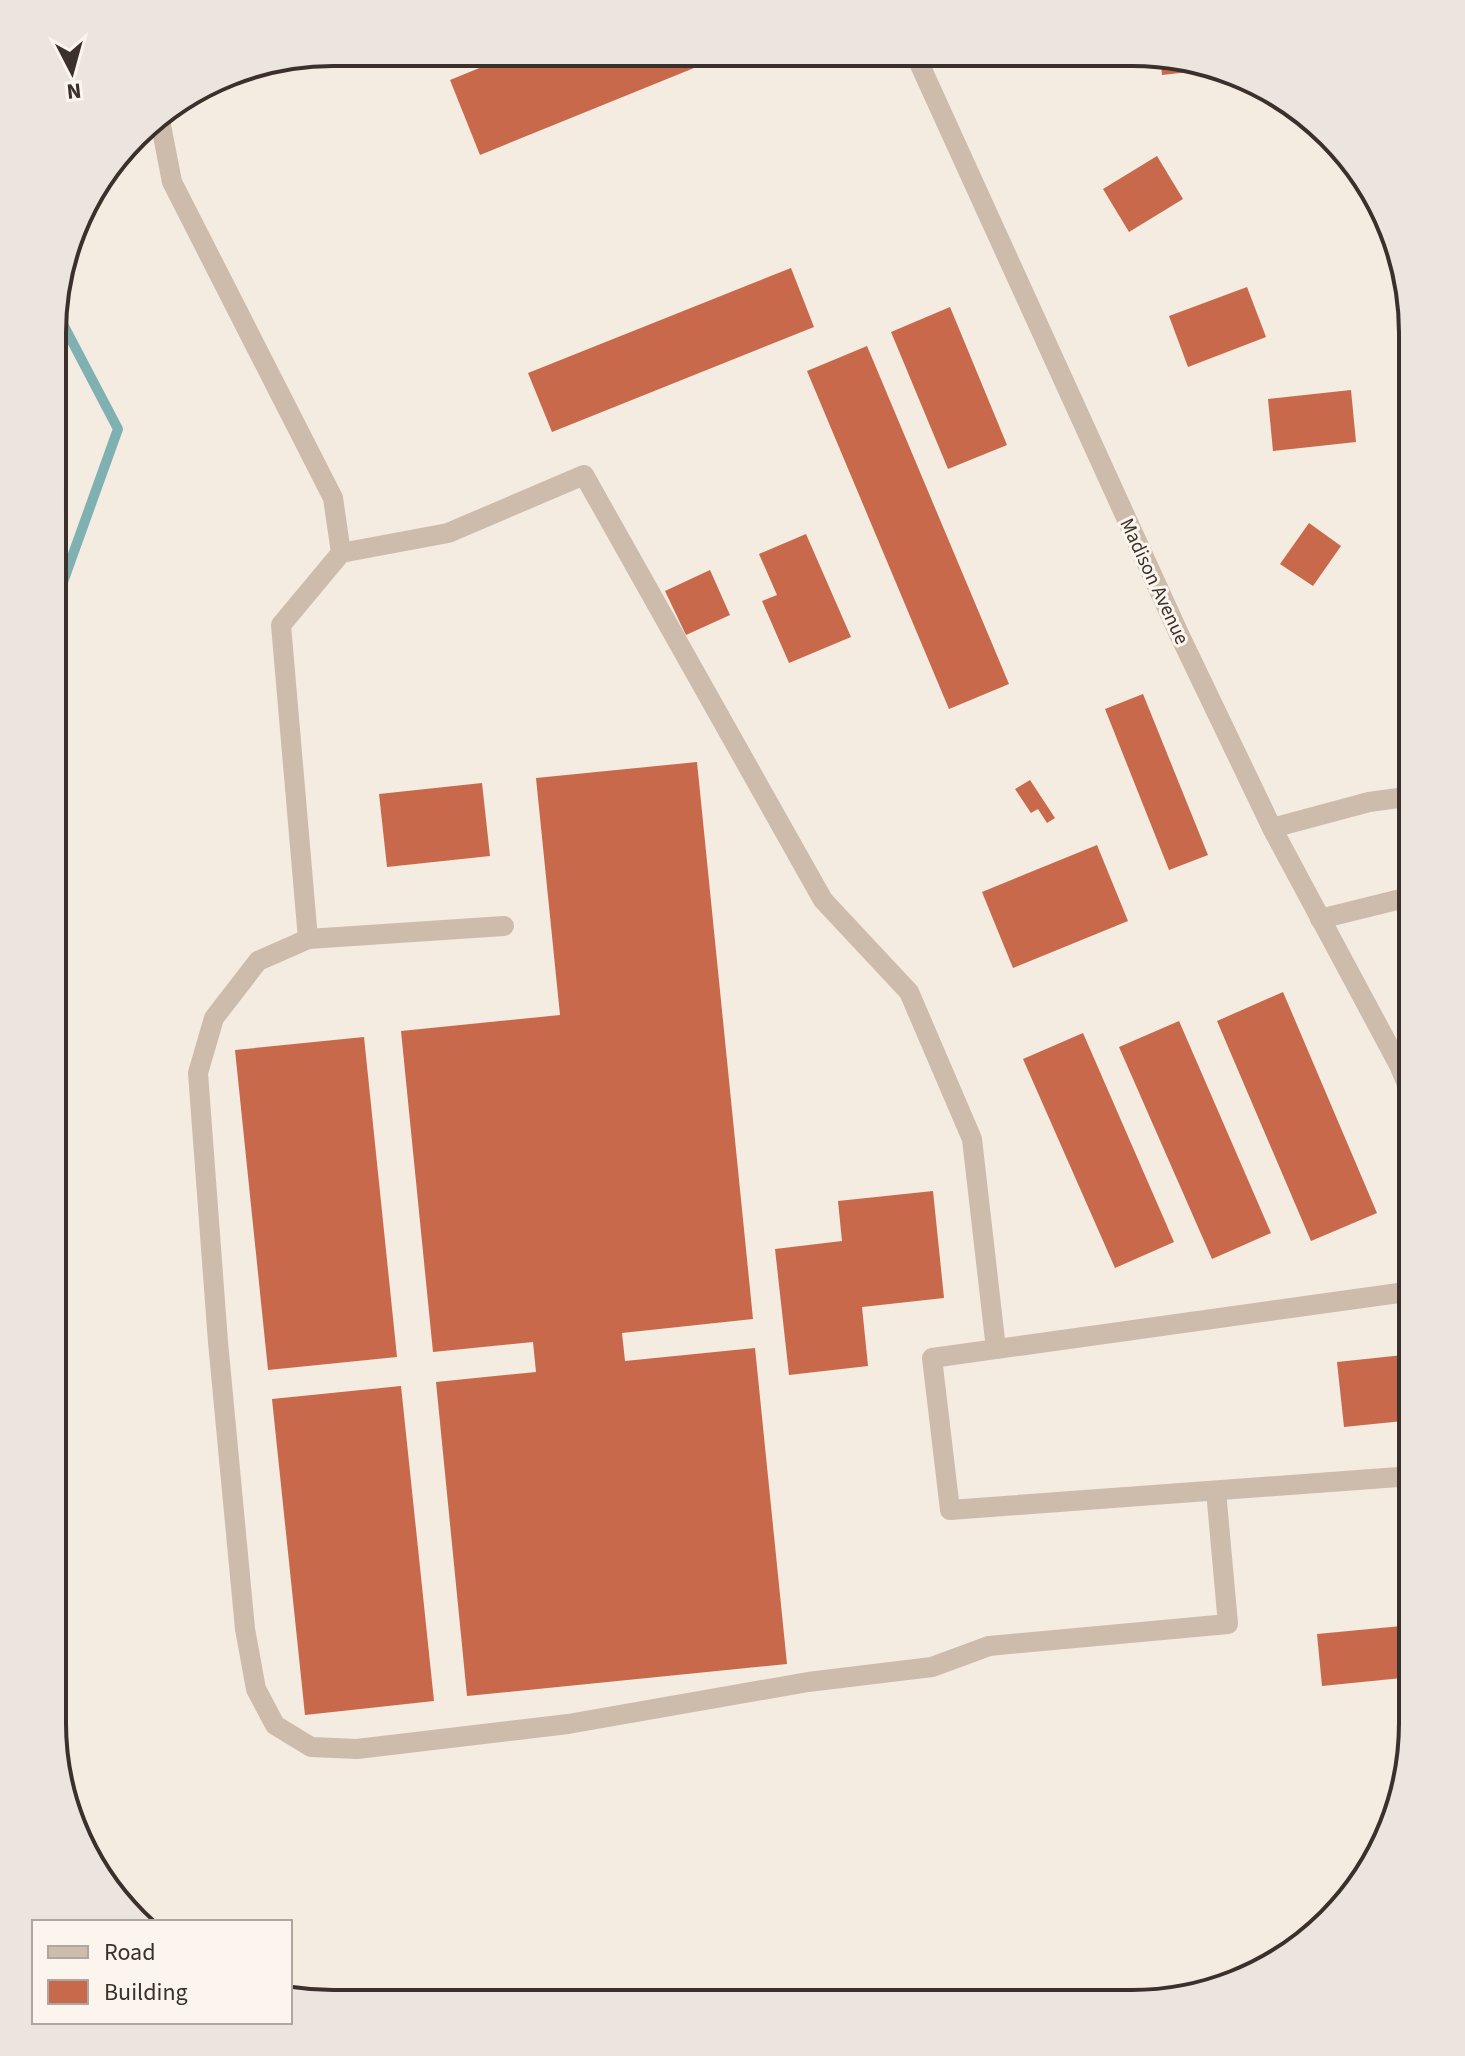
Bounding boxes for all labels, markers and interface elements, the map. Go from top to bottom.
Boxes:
north arrow [32,32,112,112]
text: N [65,74,83,108]
street label: Madison Avenue [1113,514,1196,649]
legend [32,1920,292,2024]
text: Road [104,1935,156,1970]
text: Building [104,1975,188,2010]

